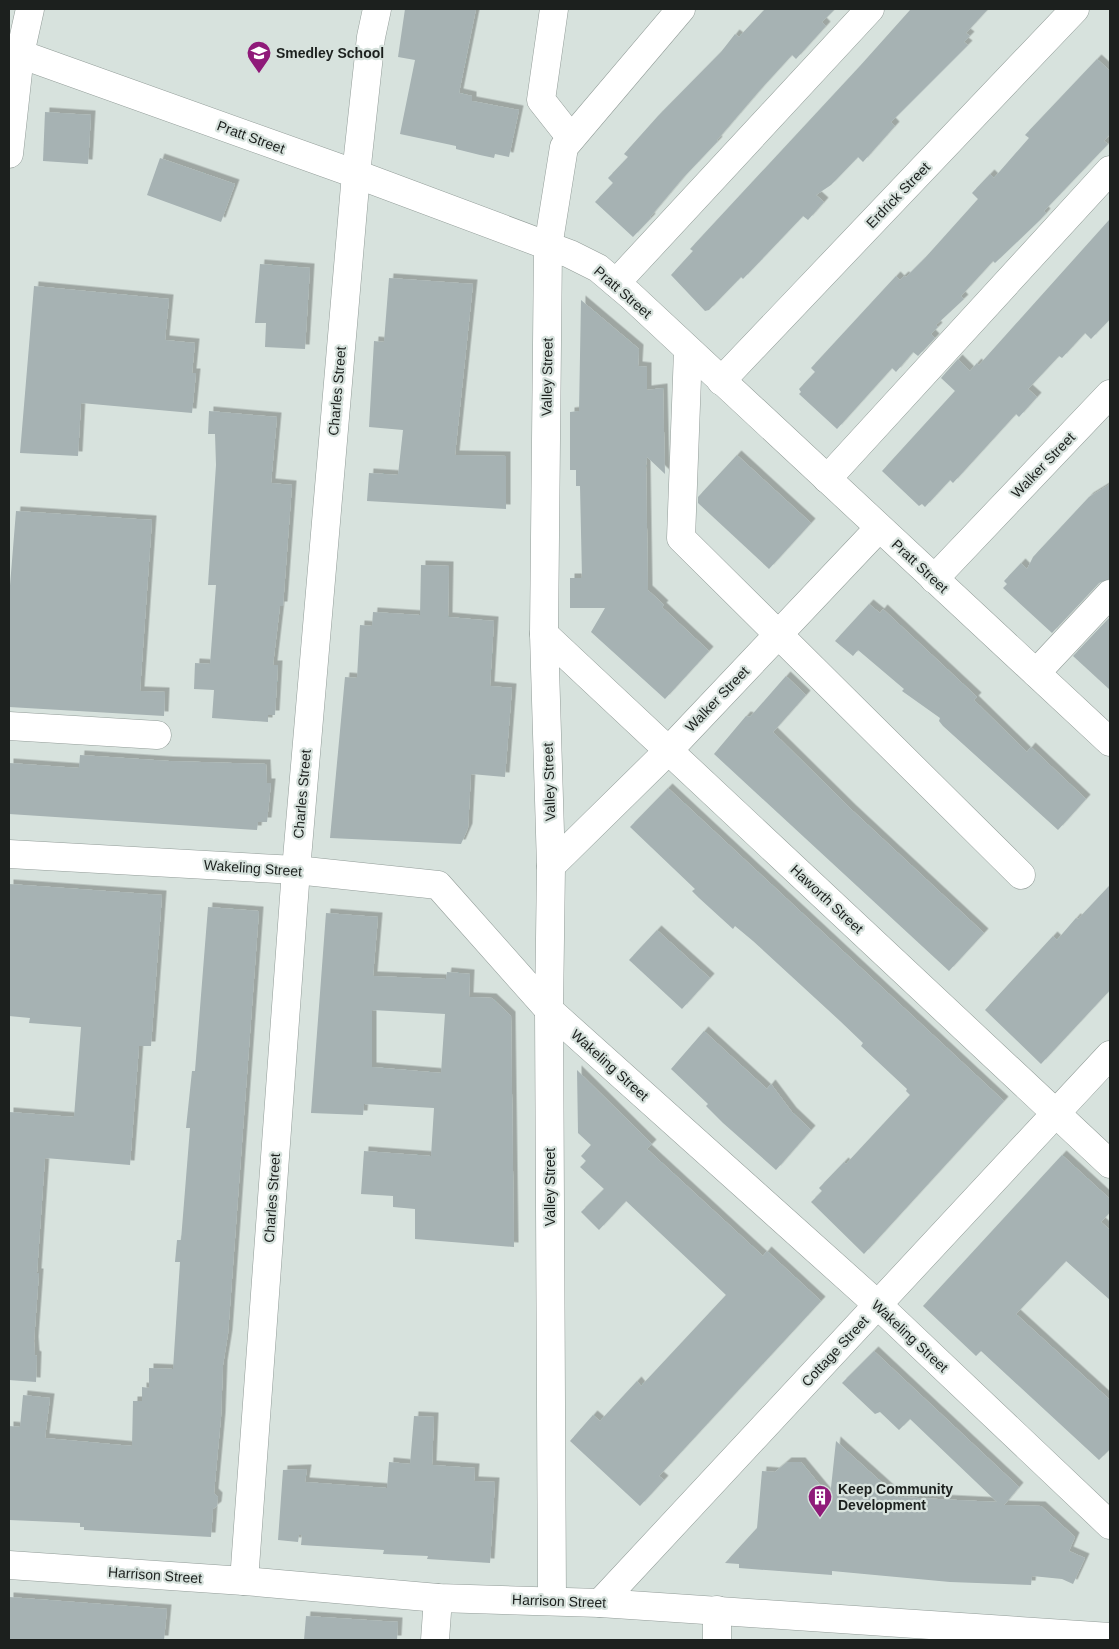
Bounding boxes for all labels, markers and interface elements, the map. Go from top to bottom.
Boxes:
school or university icon: Smedley School [246,40,272,74]
place label: Smedley School [276,45,384,61]
street label: Pratt Street [215,117,287,157]
street label: Erdrick Street [863,159,933,231]
street label: Pratt Street [591,263,655,321]
street label: Valley Street [538,338,556,416]
street label: Charles Street [325,346,349,436]
street label: Walker Street [1008,429,1078,501]
street label: Pratt Street [889,536,951,596]
street label: Walker Street [682,663,752,735]
street label: Valley Street [540,742,558,821]
street label: Charles Street [290,749,314,839]
street label: Wakeling Street [203,857,303,879]
street label: Haworth Street [787,861,867,937]
street label: Wakeling Street [568,1026,652,1104]
street label: Valley Street [542,1148,558,1226]
street label: Charles Street [261,1153,283,1243]
street label: Wakeling Street [869,1297,951,1375]
street label: Cottage Street [798,1312,872,1389]
place label: Keep Community Development [838,1481,953,1513]
building icon: Keep Community Development [807,1484,833,1518]
street label: Harrison Street [107,1564,203,1586]
street label: Harrison Street [512,1591,606,1611]

